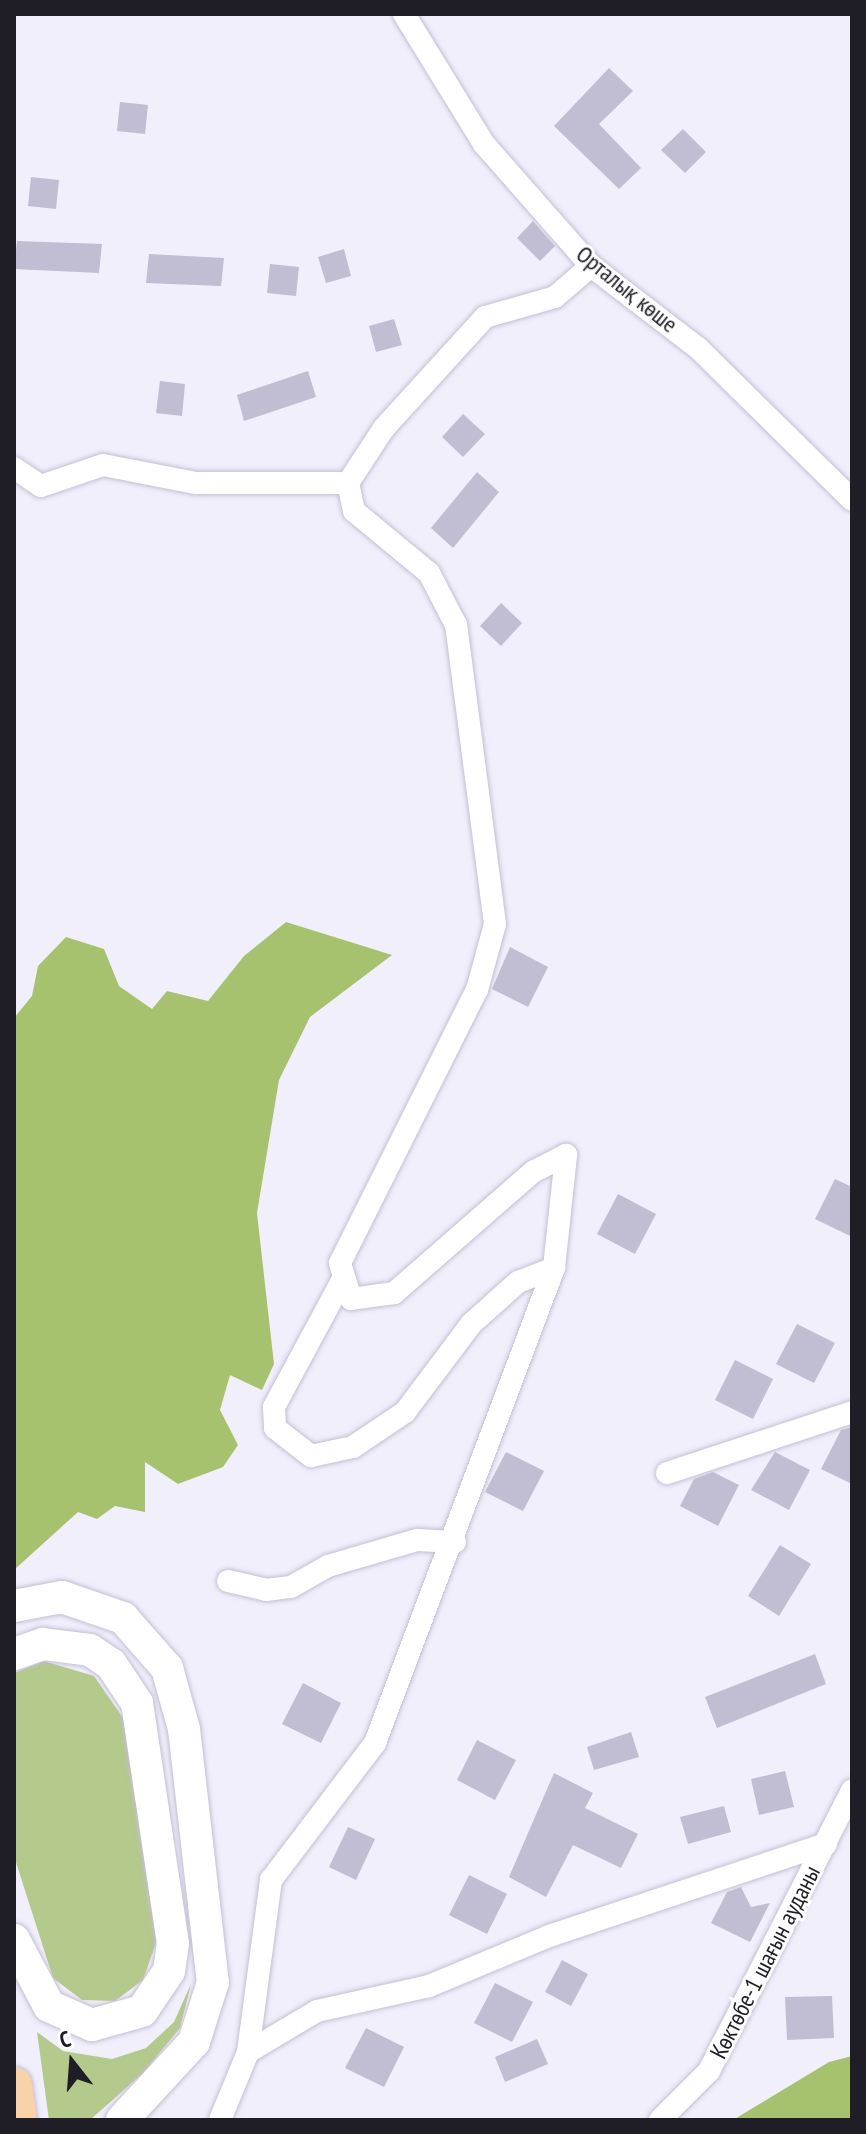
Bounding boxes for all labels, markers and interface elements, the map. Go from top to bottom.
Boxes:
street label: Орталық көше [571,239,683,339]
street label: Көктөбе-1 шағын ауданы [704,1861,826,2063]
north arrow [32,2022,112,2102]
text: С [56,2024,74,2054]

